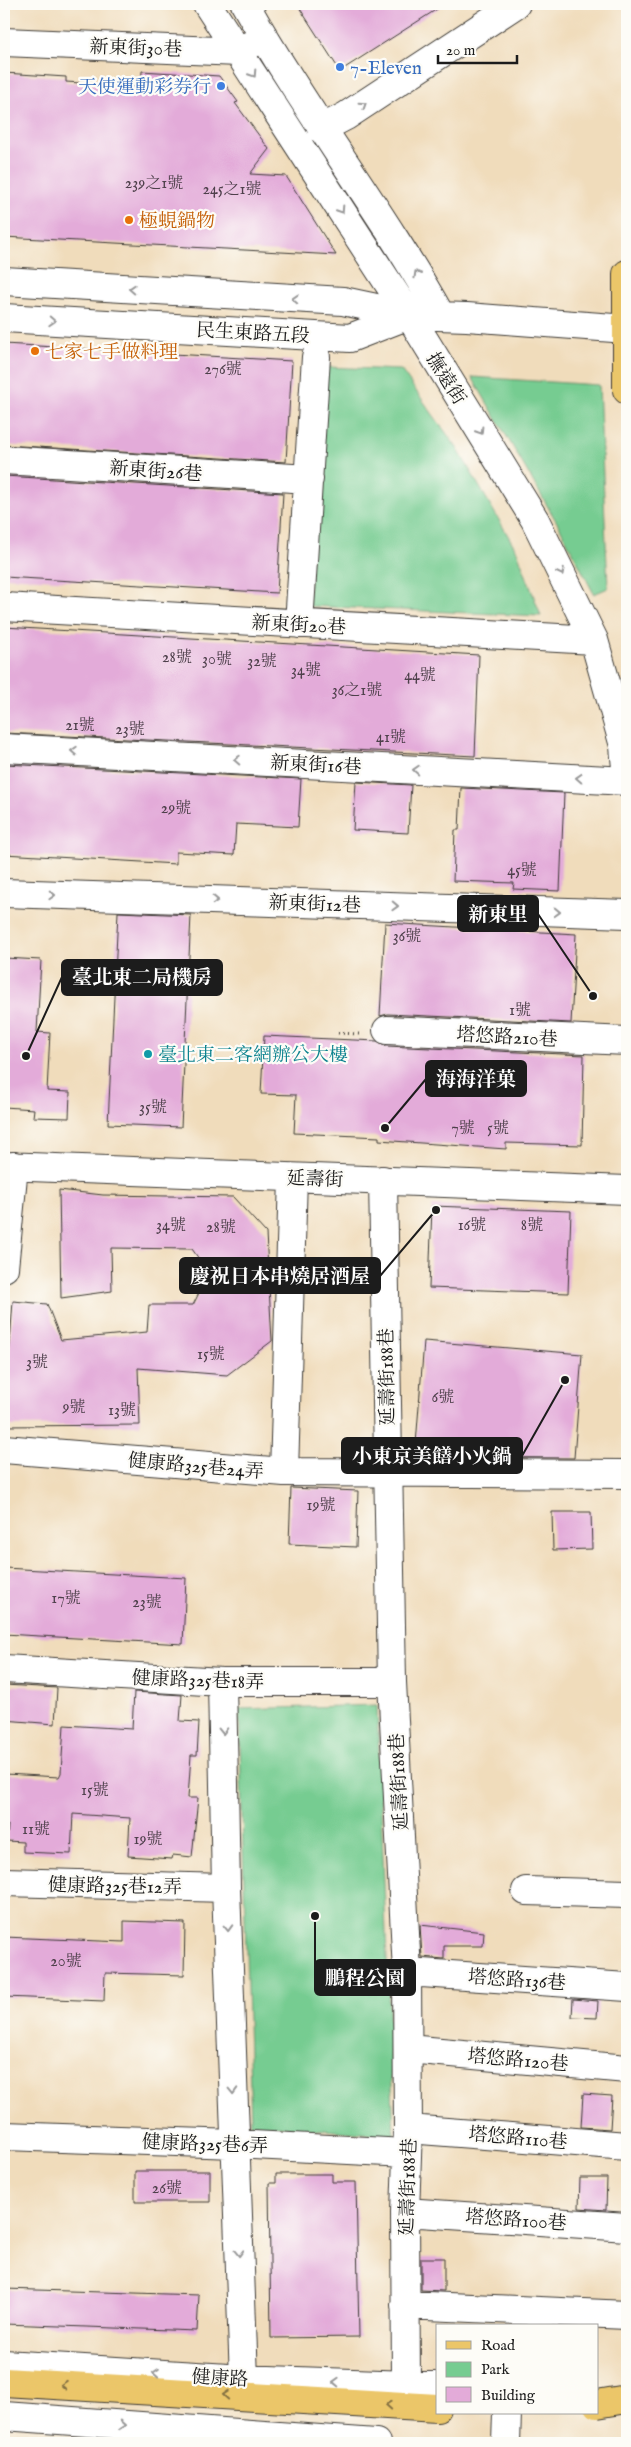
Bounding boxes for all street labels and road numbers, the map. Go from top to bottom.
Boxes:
street label: 新東街30巷 [89,35,183,63]
street label: 民生東路五段 [195,319,310,349]
street label: 撫遠街 [420,349,471,410]
street label: 新東街26巷 [109,457,203,487]
street label: 新東街20巷 [251,612,347,640]
street label: 新東街16巷 [270,752,362,780]
street label: 新東街12巷 [269,891,361,919]
street label: 塔悠路210巷 [456,1023,558,1053]
street label: 延壽街 [286,1167,344,1193]
street label: 延壽街188巷 [375,1328,401,1426]
street label: 健康路325巷24弄 [127,1449,265,1485]
street label: 健康路325巷18弄 [131,1667,264,1695]
street label: 延壽街188巷 [385,1732,415,1831]
street label: 健康路325巷12弄 [48,1874,182,1900]
street label: 塔悠路136巷 [467,1966,567,1996]
street label: 塔悠路120巷 [466,2045,569,2077]
street label: 塔悠路110巷 [467,2123,568,2155]
street label: 健康路325巷6弄 [142,2131,268,2159]
street label: 延壽街188巷 [395,2138,423,2236]
street label: 塔悠路100巷 [464,2205,567,2237]
street label: 健康路 [191,2366,249,2392]

